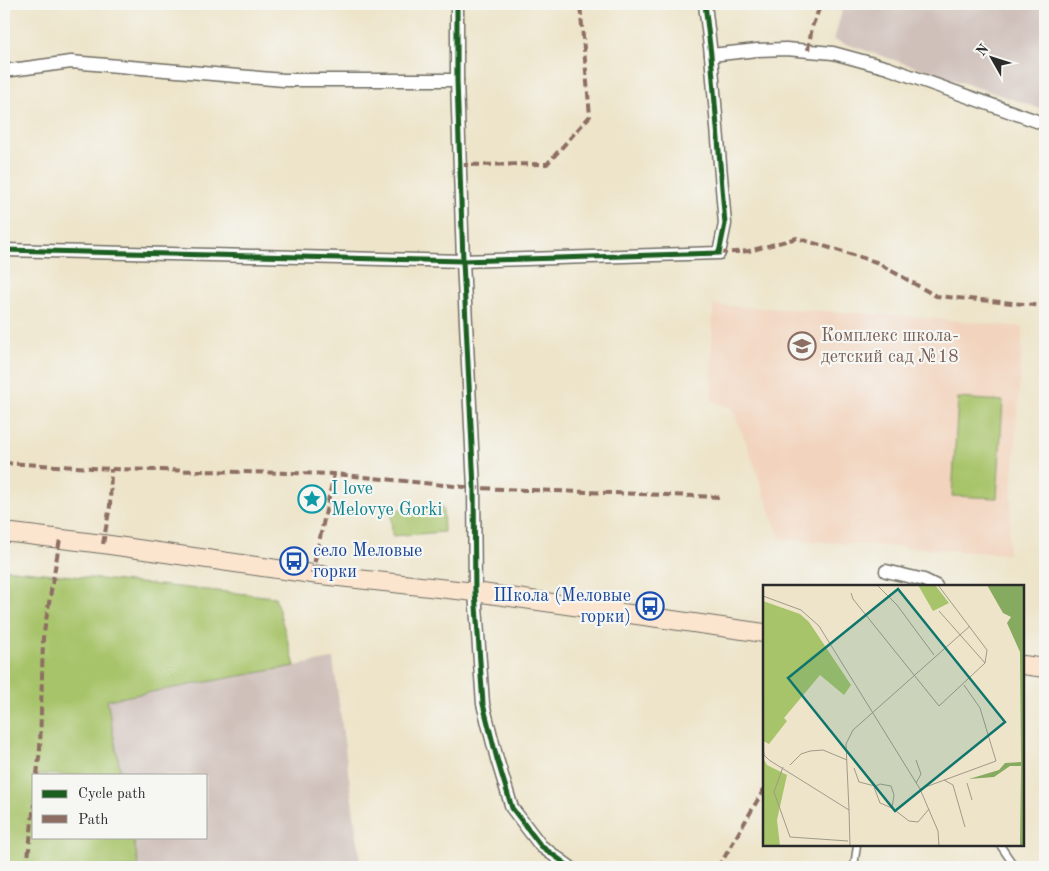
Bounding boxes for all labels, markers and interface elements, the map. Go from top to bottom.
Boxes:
north arrow [966,32,1016,82]
text: N [974,42,992,59]
place label: Комплекс школа- детский сад №18 [821,327,959,366]
school or university icon: Комплекс школа- детский сад №18 [787,331,817,361]
place label: I love Melovye Gorki [331,480,443,519]
place icon: I love Melovye Gorki [297,484,327,514]
place label: село Меловые горки [313,542,422,581]
bus stop icon: село Меловые горки [279,546,309,576]
inset map [763,585,1024,846]
place label: Школа (Меловые горки) [493,586,631,626]
bus stop icon: Школа (Меловые горки) [635,591,665,621]
legend [32,774,208,838]
text: Cycle path [78,787,146,802]
text: Path [78,813,108,828]

